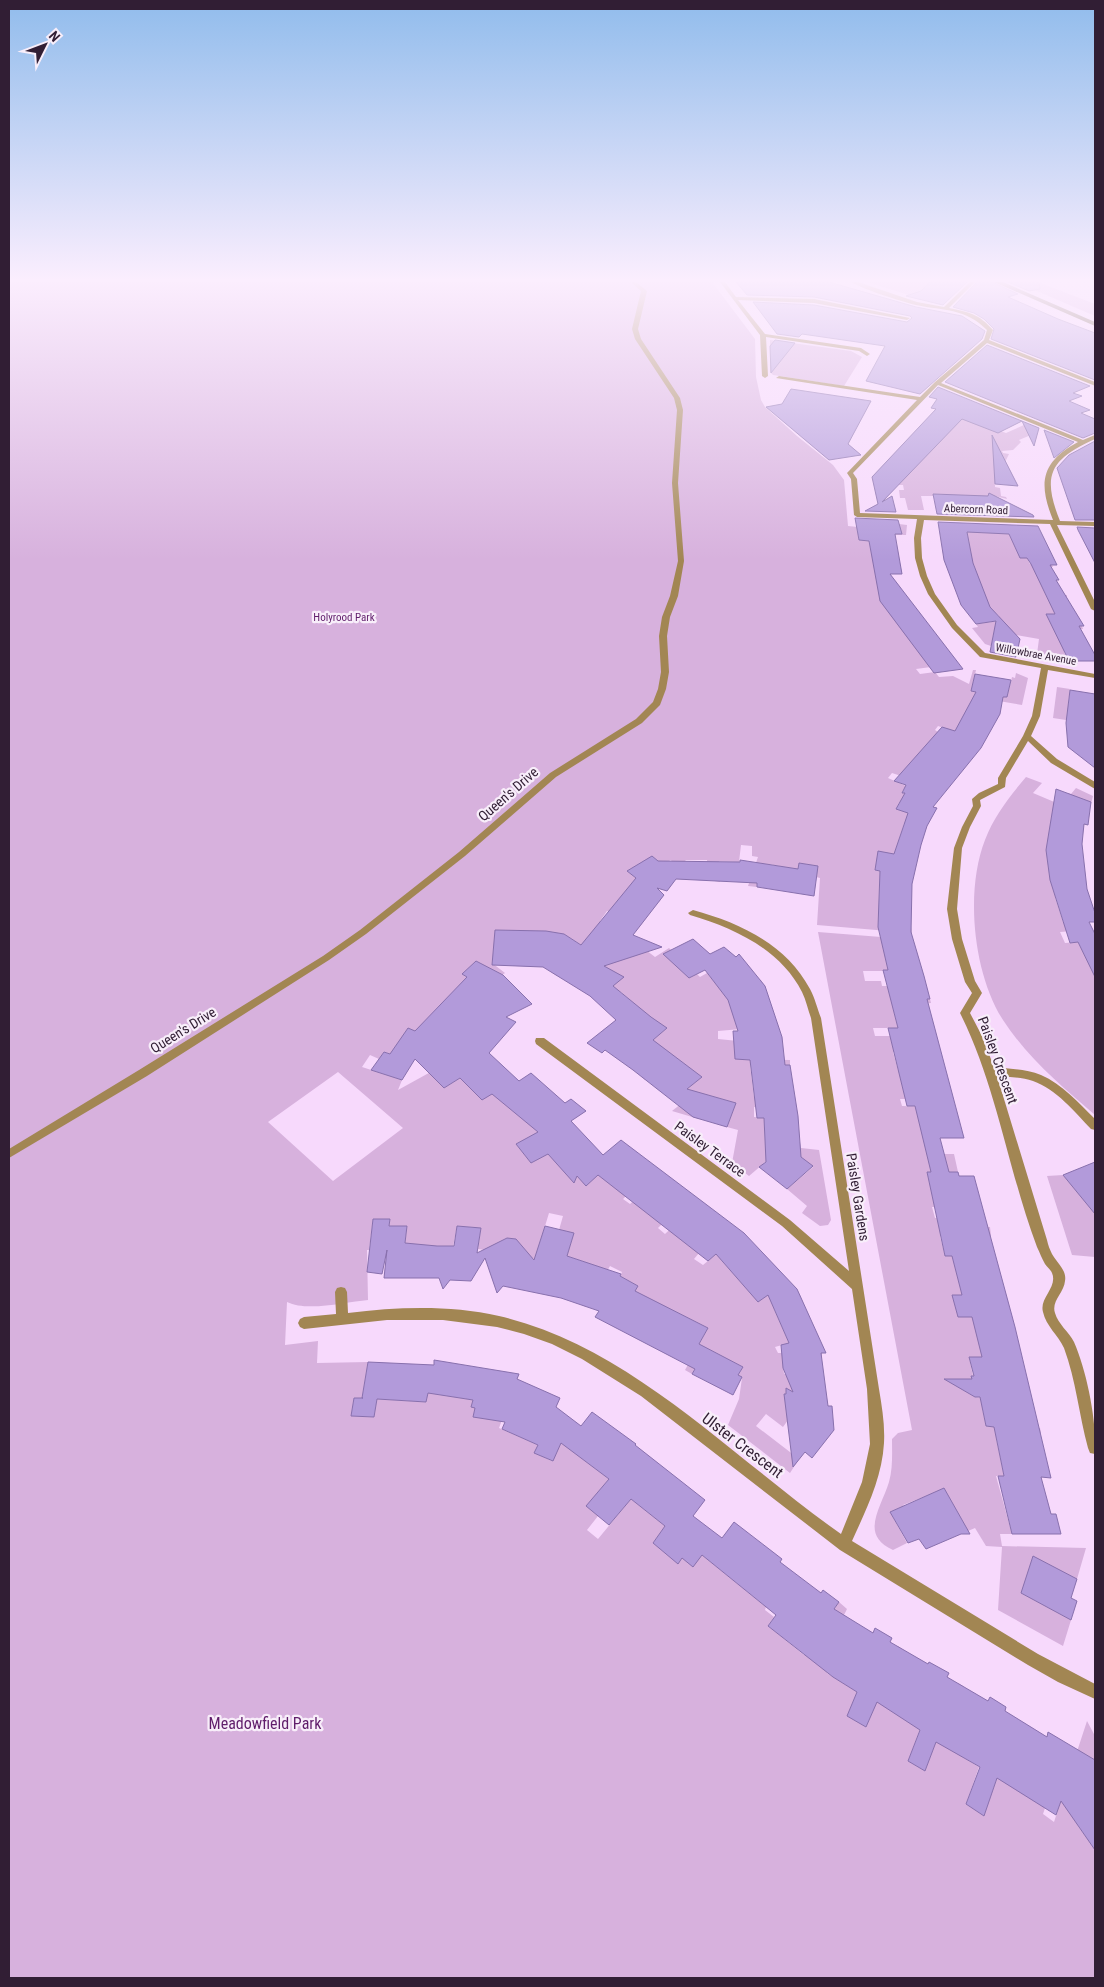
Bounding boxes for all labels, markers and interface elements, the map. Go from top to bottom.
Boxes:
north arrow [20,20,70,70]
text: N [46,28,63,45]
street label: Abercorn Road [944,502,1008,517]
park label: Holyrood Park [313,611,375,624]
street label: Willowbrae Avenue [994,641,1077,668]
street label: Queen's Drive [475,763,541,824]
street label: Queen's Drive [147,1003,219,1056]
street label: Paisley Crescent [975,1014,1021,1106]
street label: Paisley Terrace [671,1118,749,1180]
street label: Paisley Gardens [843,1152,873,1242]
street label: Ulster Crescent [698,1409,787,1482]
park label: Meadowfield Park [209,1714,322,1733]

